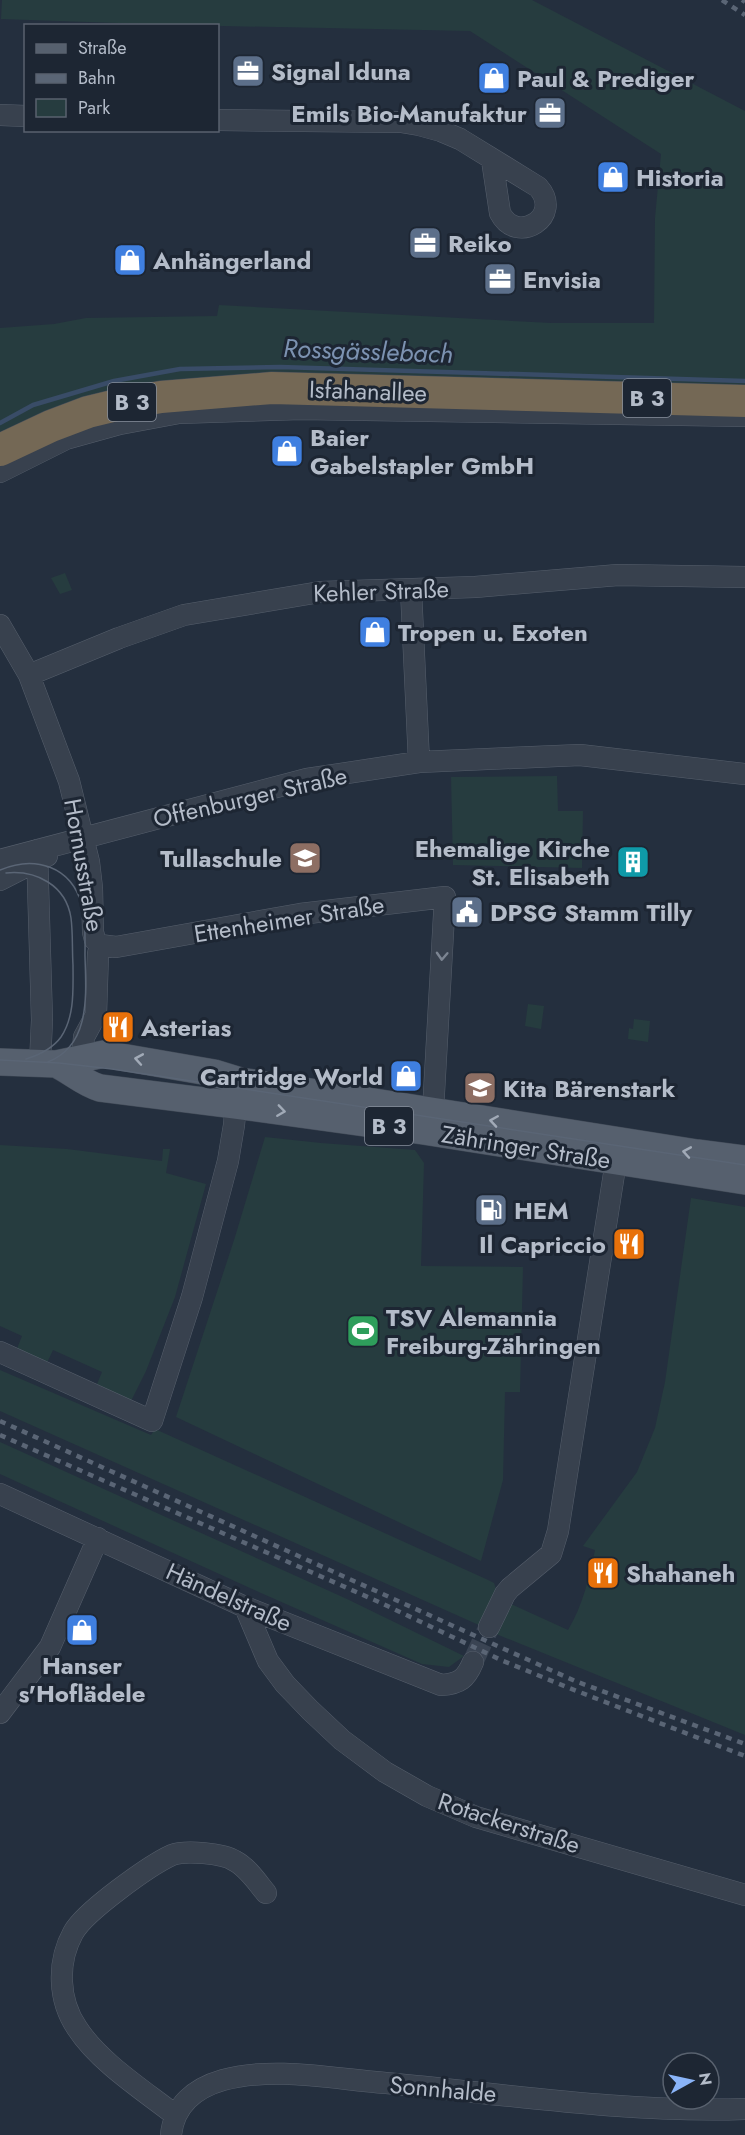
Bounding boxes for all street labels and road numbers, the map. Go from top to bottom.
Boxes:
street label: Isfahanallee [308,371,428,411]
road number: B 3 [623,379,671,417]
road number: B 3 [108,383,156,421]
street label: Kehler Straße [313,571,449,611]
street label: Offenburger Straße [150,758,350,836]
street label: Hornusstraße [55,796,113,934]
street label: Ettenheimer Straße [191,887,387,951]
road number: B 3 [365,1107,413,1145]
street label: Zähringer Straße [439,1116,613,1178]
street label: Händelstraße [161,1554,297,1640]
street label: Rotackerstraße [434,1784,584,1862]
street label: Sonnhalde [388,2067,498,2111]

